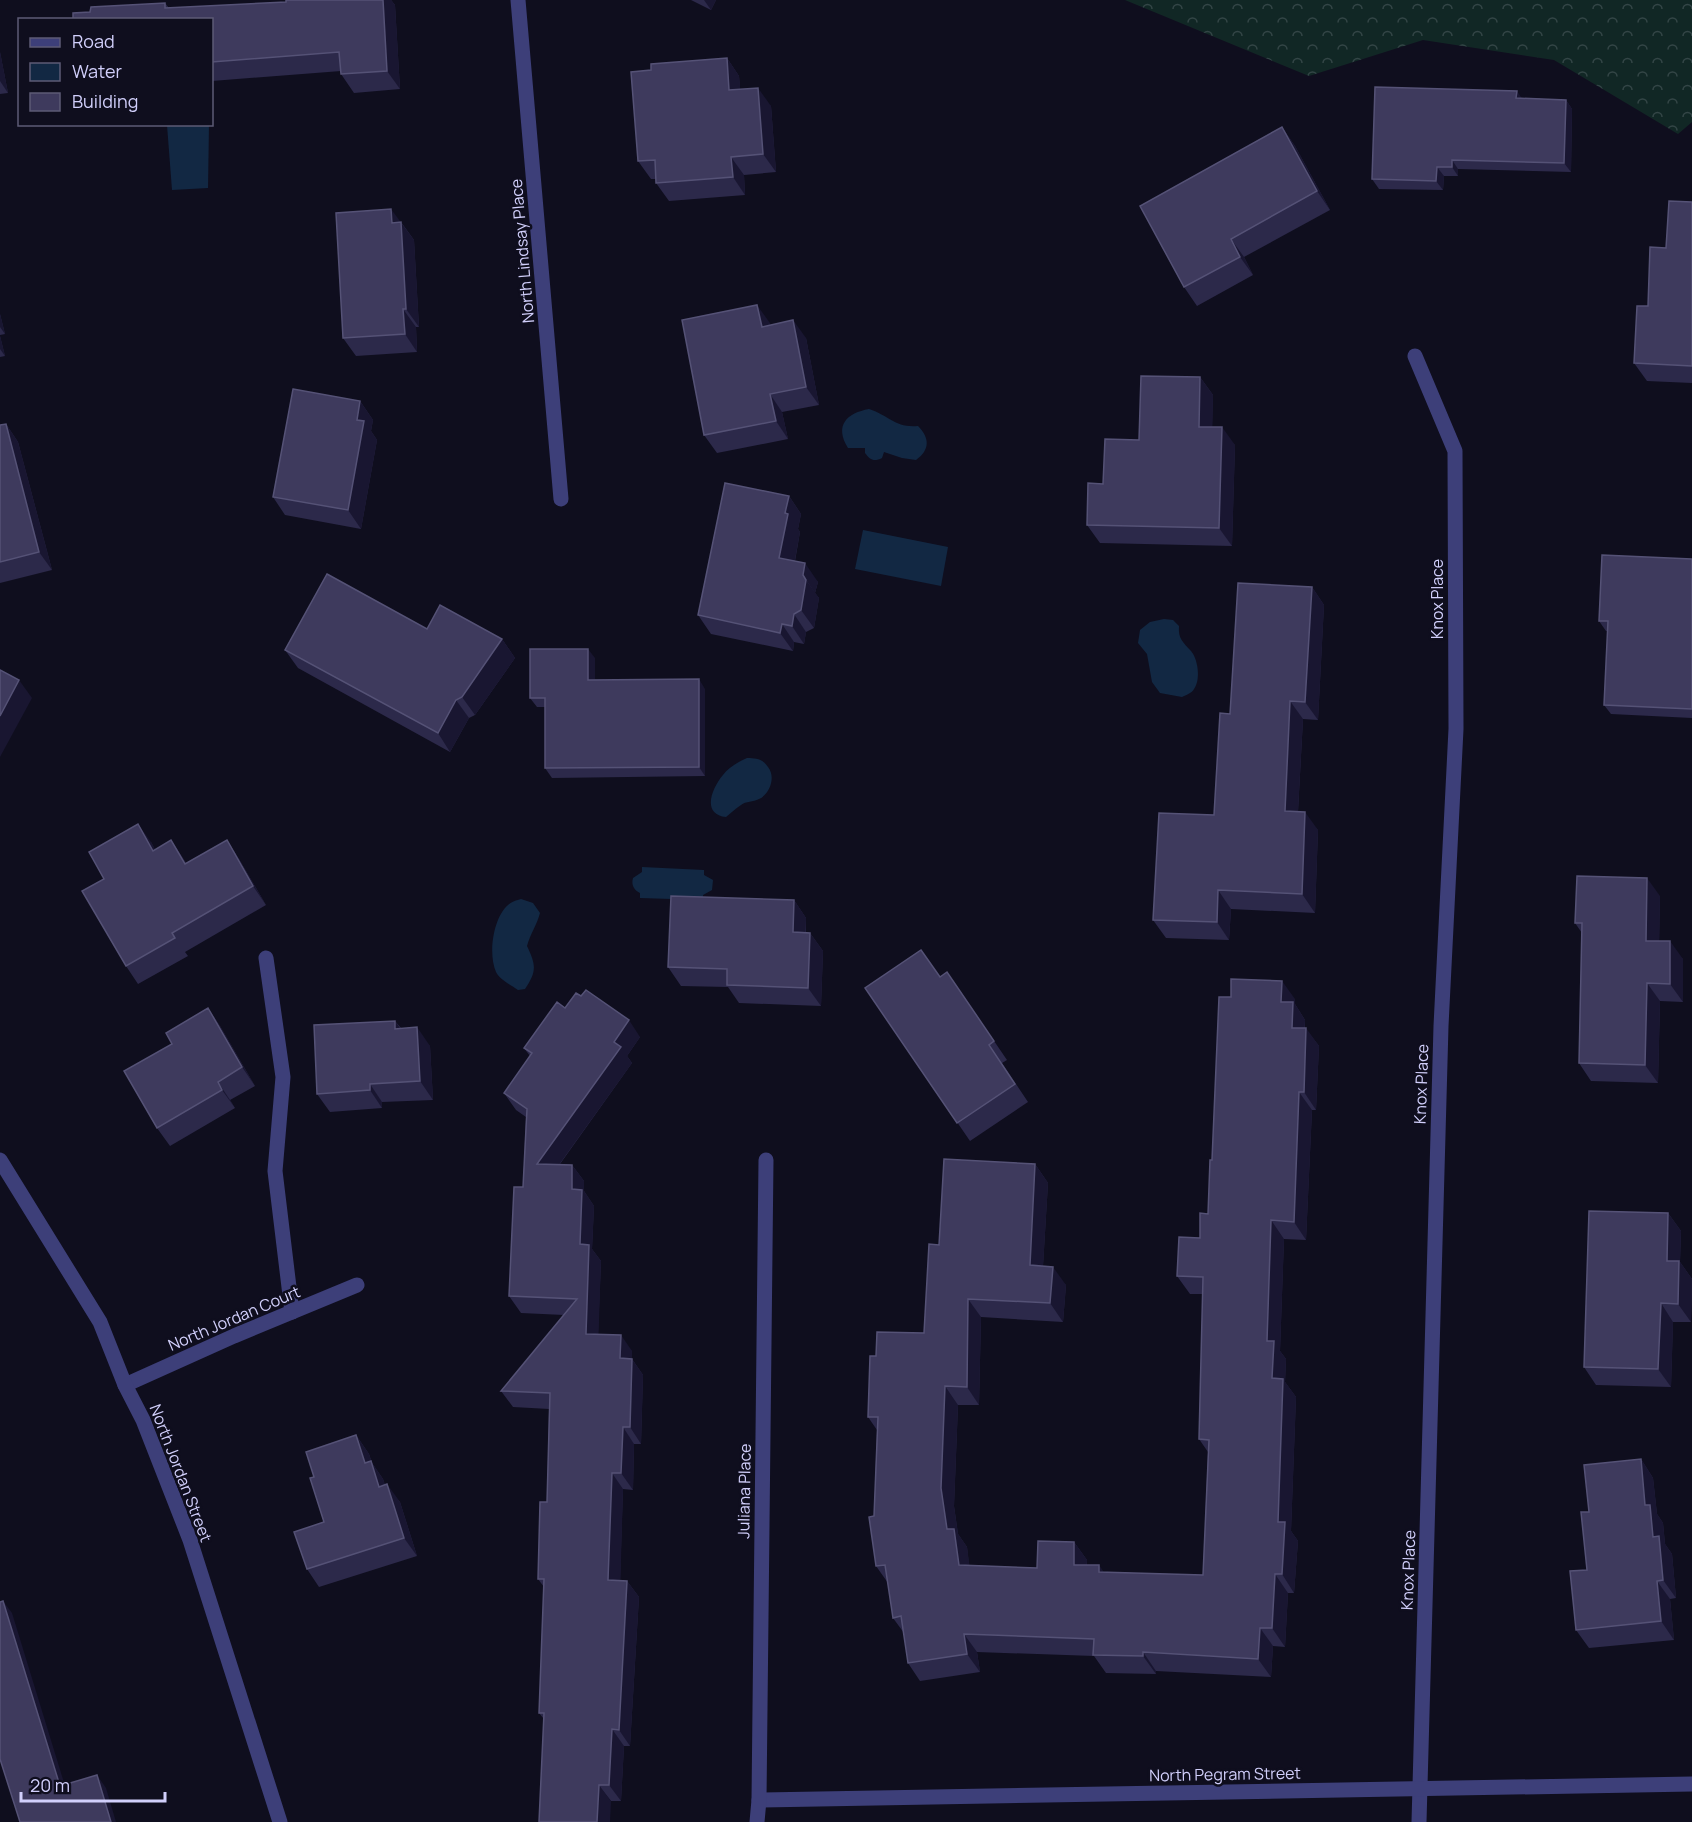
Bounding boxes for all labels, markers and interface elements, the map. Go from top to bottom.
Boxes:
legend [18,18,213,126]
text: Road [72,29,115,53]
text: Water [72,59,122,83]
text: Building [72,89,138,113]
street label: North Lindsay Place [505,178,539,324]
street label: Knox Place [1426,559,1448,639]
street label: Knox Place [1409,1044,1433,1124]
street label: North Jordan Court [165,1280,303,1356]
street label: North Jordan Street [145,1401,217,1545]
street label: Juliana Place [732,1443,756,1539]
street label: Knox Place [1396,1530,1420,1610]
street label: North Pegram Street [1149,1762,1301,1786]
scale bar [21,1765,165,1803]
text: 20 m [30,1773,70,1797]

